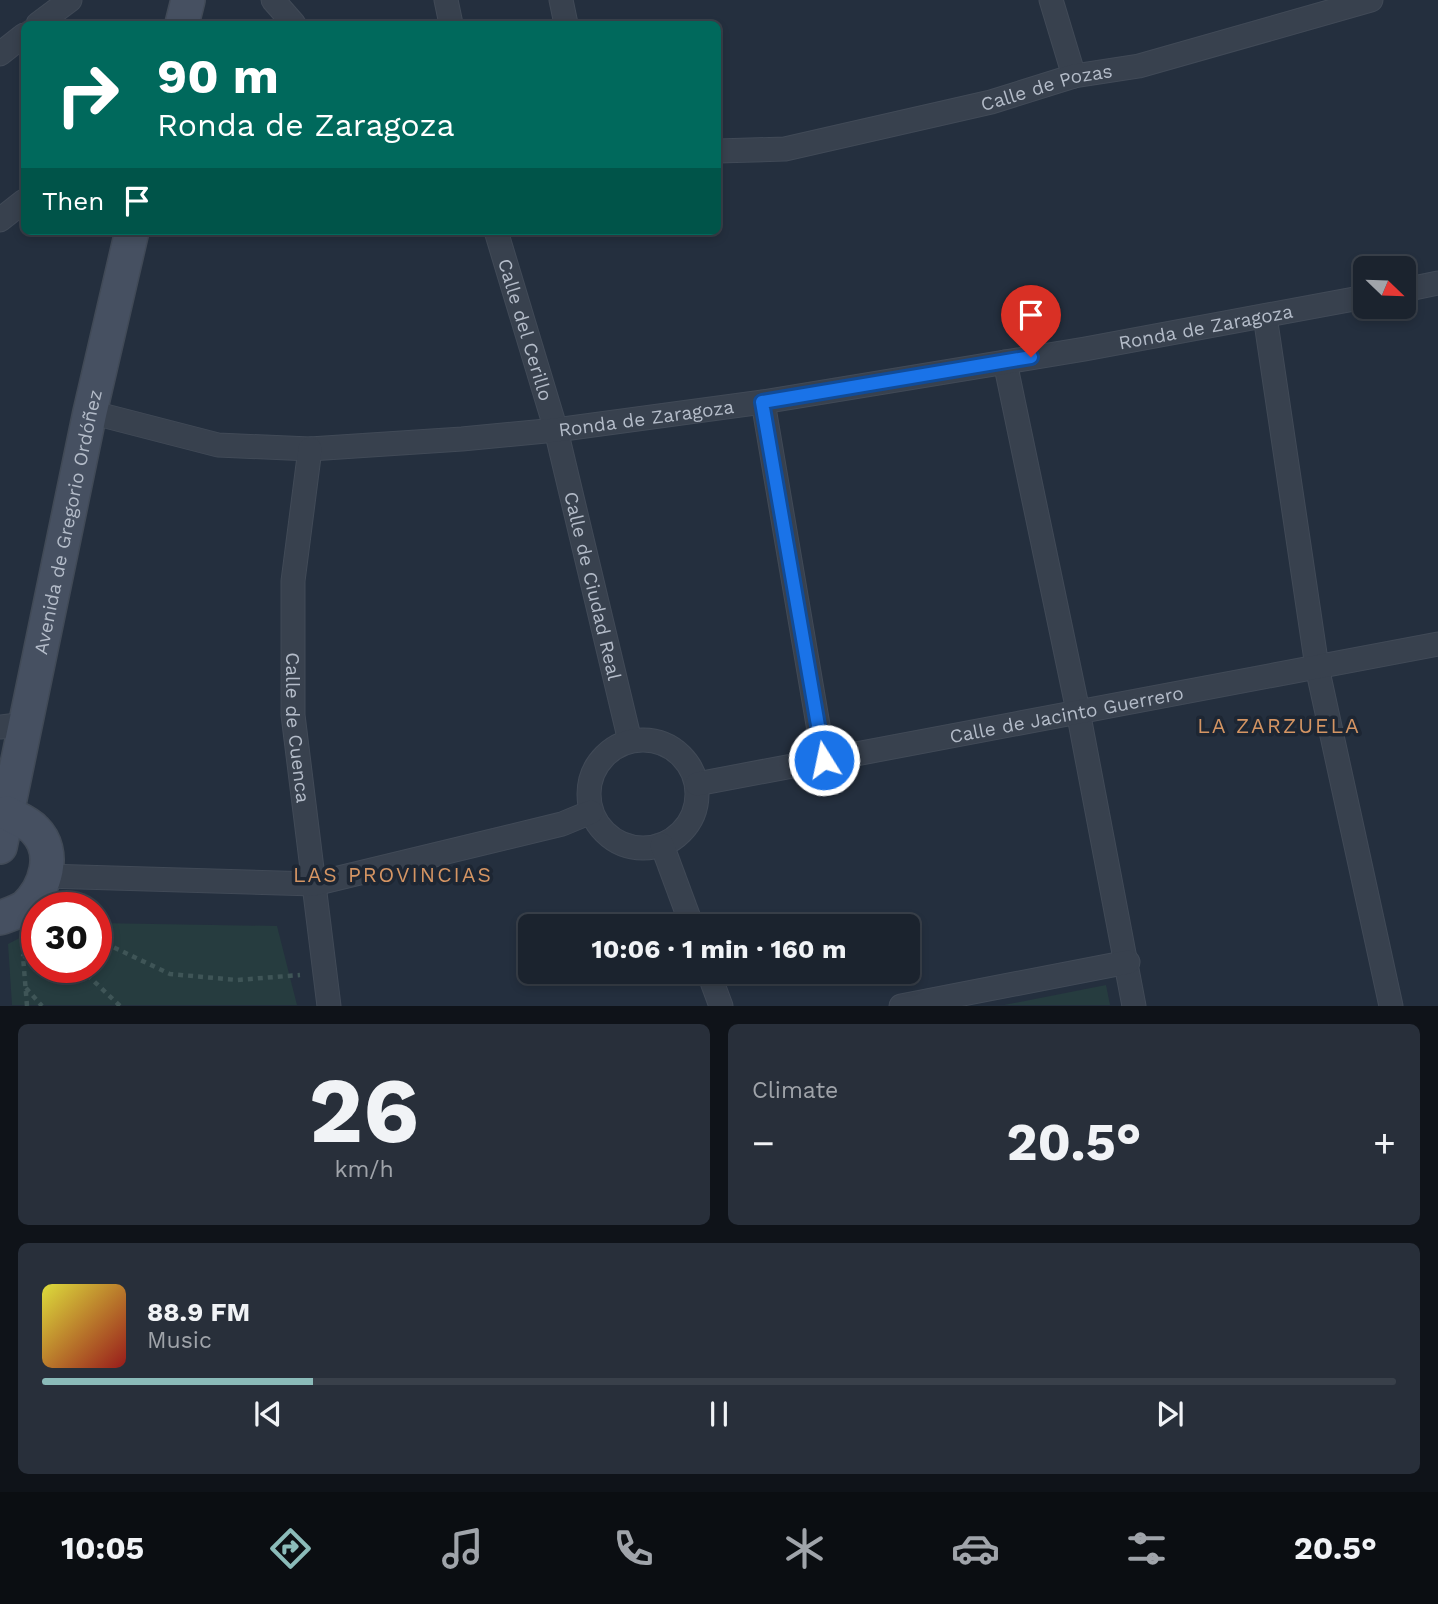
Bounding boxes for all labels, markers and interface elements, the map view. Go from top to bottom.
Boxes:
text: 90 m [157,47,279,105]
icon: right [42,49,133,140]
street label: Calle de Pozas [978,59,1114,115]
text: Ronda de Zaragoza [157,106,455,144]
icon: arrive [118,182,156,220]
text: Then [42,186,104,216]
street label: Calle del Cerillo [493,256,558,403]
north arrow [1353,256,1416,318]
map controls [1353,256,1416,319]
pin [1001,285,1061,357]
icon: arrive [1012,296,1050,334]
street label: Ronda de Zaragoza [1117,299,1295,354]
street label: Avenida de Gregorio Ordóñez [29,387,106,656]
street label: Ronda de Zaragoza [557,395,736,441]
street label: Calle de Ciudad Real [560,489,627,683]
street label: Calle de Cuenca [282,652,315,804]
street label: Calle de Jacinto Guerrero [948,681,1185,748]
district label: LA ZARZUELA [1197,713,1361,738]
position arrow [787,723,861,797]
district label: LAS PROVINCIAS [293,862,493,887]
speed limit sign: 30 [21,892,112,983]
text: 10:06 · 1 min · 160 m [592,934,846,964]
text: 26 [309,1057,419,1164]
text: Climate [752,1077,838,1104]
text: 20.5° [1006,1112,1142,1173]
text: − [752,1121,775,1165]
text: + [1373,1121,1396,1165]
text: km/h [334,1156,394,1183]
text: 88.9 FM [147,1297,250,1327]
text: Music [147,1327,212,1354]
icon: previous [249,1395,287,1433]
icon: pause [700,1395,738,1433]
icon: next [1151,1395,1189,1433]
icon: directions [266,1524,315,1573]
icon: music [438,1524,487,1573]
icon: phone [609,1524,658,1573]
icon: climate [780,1524,829,1573]
icon: car [951,1524,1000,1573]
icon: filters [1122,1524,1171,1573]
text: 10:05 [61,1529,144,1567]
text: 20.5° [1294,1529,1377,1567]

